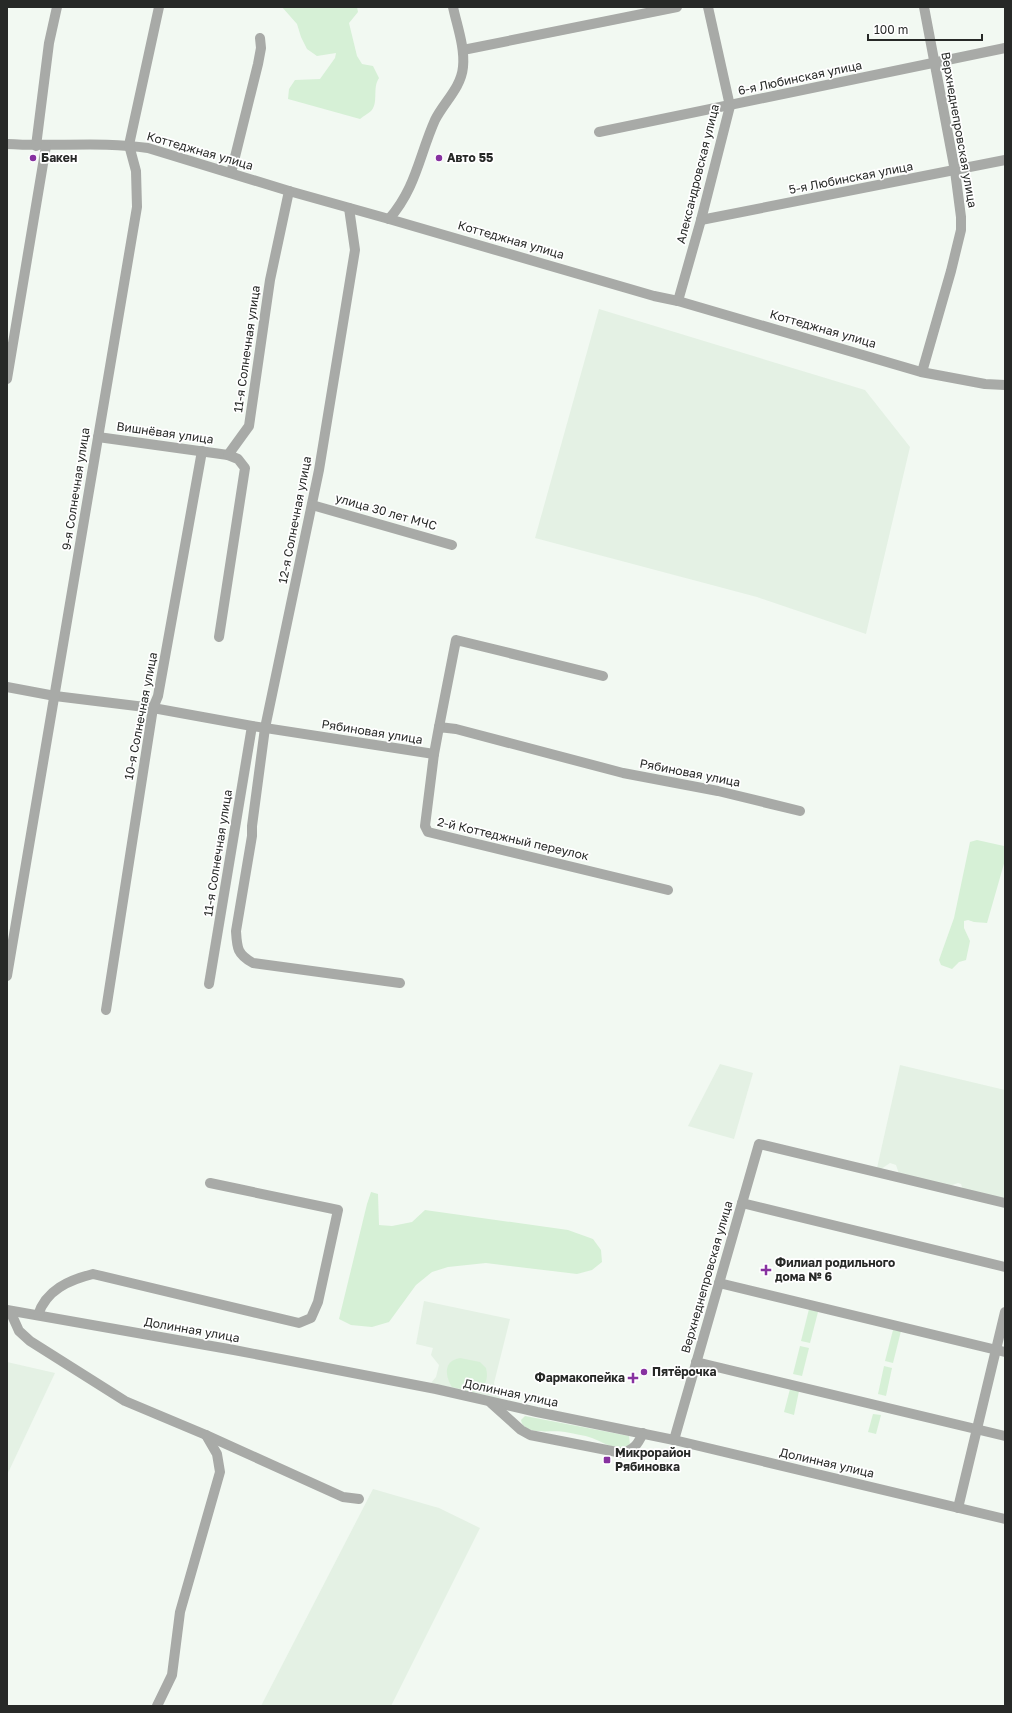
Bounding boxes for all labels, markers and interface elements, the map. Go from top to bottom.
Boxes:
scale bar [868,16,982,42]
text: 100 m [874,22,908,37]
street label: Верхнеднепровская улица [938,51,981,209]
street label: 6-я Любинская улица [737,57,863,98]
street label: Александровская улица [673,103,722,245]
street label: Коттеджная улица [145,128,255,173]
place label: Бакен [41,150,77,165]
place label: Авто 55 [447,150,493,165]
marker: Бакен [28,153,38,163]
marker: Авто 55 [434,153,444,163]
street label: 5-я Любинская улица [788,158,914,197]
street label: Коттеджная улица [456,217,566,262]
street label: 11-я Солнечная улица [230,284,263,414]
street label: Коттеджная улица [768,306,878,351]
street label: Вишнёвая улица [116,418,215,447]
street label: 9-я Солнечная улица [58,427,93,551]
street label: 12-я Солнечная улица [275,455,314,585]
street label: улица 30 лет МЧС [334,490,439,533]
street label: 10-я Солнечная улица [121,651,160,781]
street label: Рябиновая улица [320,716,424,747]
street label: Рябиновая улица [638,755,742,790]
street label: 11-я Солнечная улица [200,788,235,917]
street label: 2-й Коттеджный переулок [436,814,590,863]
street label: Верхнеднепровская улица [678,1199,736,1355]
place label: Филиал родильного дома № 6 [775,1255,895,1284]
marker: Филиал родильного дома № 6 [760,1264,772,1276]
street label: Долинная улица [143,1314,241,1345]
place label: Пятёрочка [652,1364,717,1379]
marker: Пятёрочка [639,1367,649,1377]
place label: Фармакопейка [535,1370,625,1385]
marker: Фармакопейка [628,1373,638,1383]
street label: Долинная улица [462,1375,560,1410]
street label: Долинная улица [778,1444,876,1481]
place label: Микрорайон Рябиновка [615,1445,691,1474]
marker: Микрорайон Рябиновка [602,1455,612,1465]

